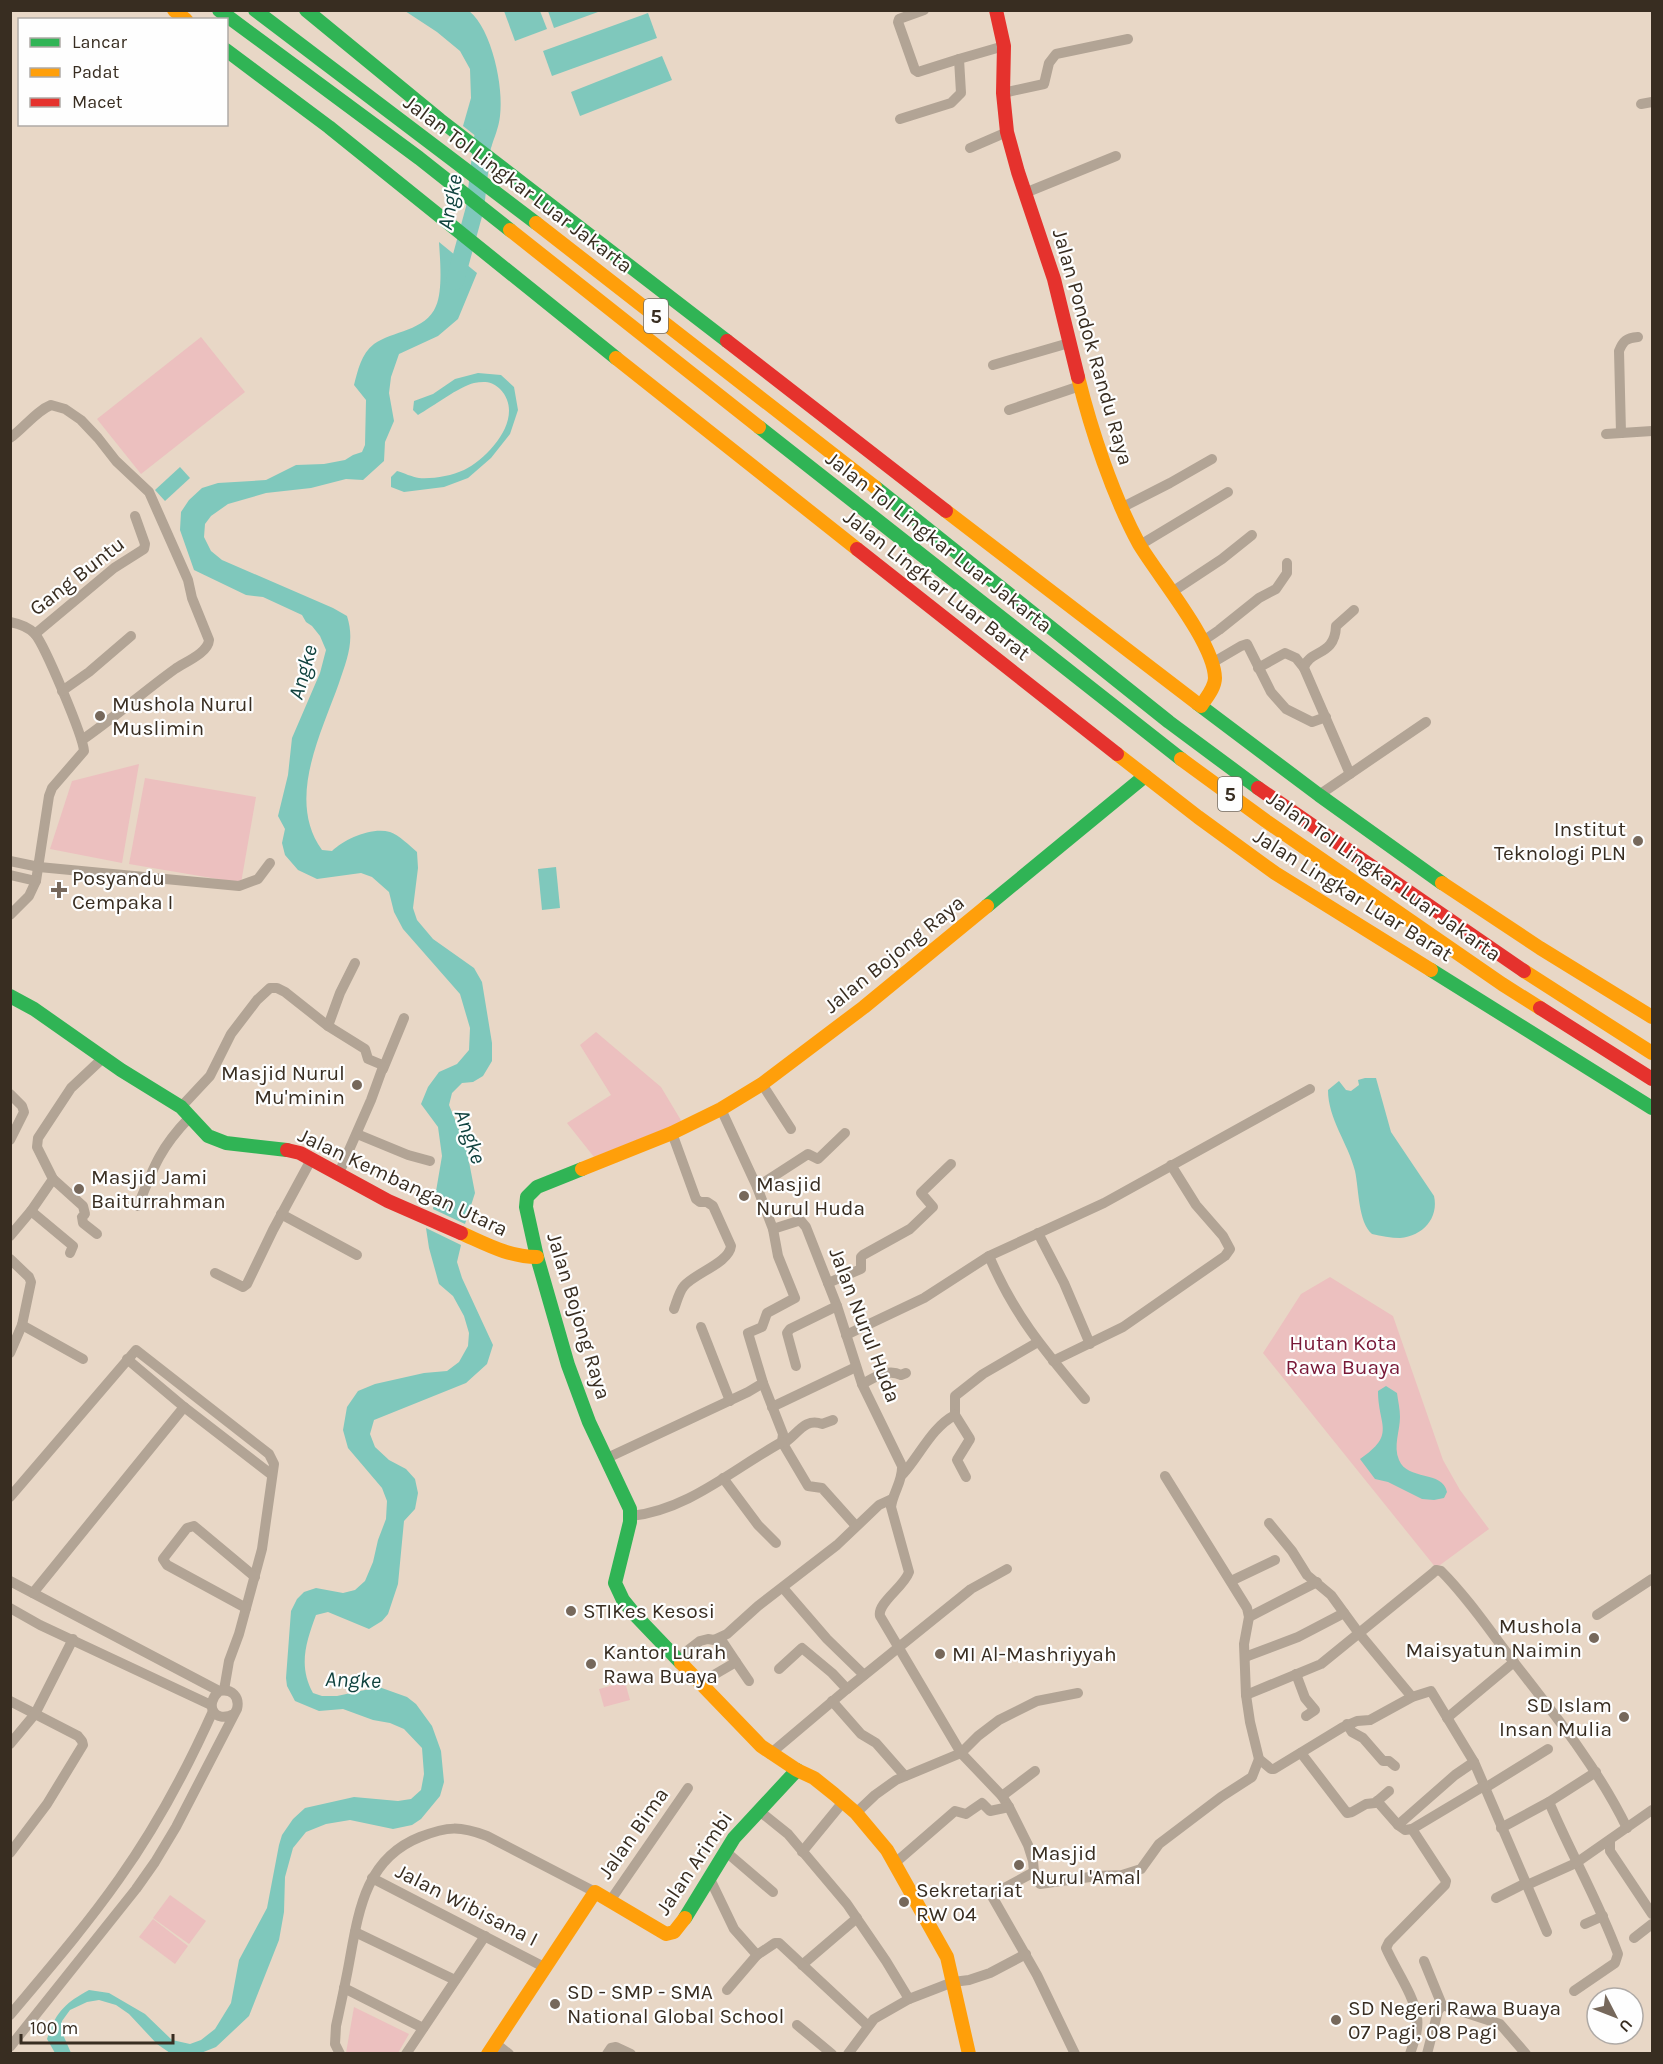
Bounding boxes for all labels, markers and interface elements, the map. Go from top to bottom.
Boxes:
legend [18,18,228,126]
text: Lancar [72,31,127,53]
text: Padat [72,61,119,83]
street label: Jalan Tol Lingkar Luar Jakarta [399,90,637,278]
text: Macet [72,91,123,113]
water label: Angke [432,172,468,232]
street label: Jalan Pondok Randu Raya [1048,226,1138,468]
road number: 5 [644,299,668,333]
street label: Jalan Tol Lingkar Luar Jakarta [821,446,1057,638]
street label: Jalan Lingkar Luar Barat [839,505,1035,665]
street label: Gang Buntu [25,532,129,620]
water label: Angke [283,642,323,703]
place label: Mushola Nurul Muslimin [112,692,253,740]
marker: Mushola Nurul Muslimin [93,709,107,723]
road number: 5 [1218,777,1242,811]
street label: Jalan Tol Lingkar Luar Jakarta [1262,786,1506,966]
place label: Institut Teknologi PLN [1494,817,1626,865]
street label: Jalan Lingkar Luar Barat [1249,824,1457,966]
marker: Institut Teknologi PLN [1631,834,1645,848]
place label: Posyandu Cempaka I [72,866,173,914]
marker: Posyandu Cempaka I [50,881,68,899]
street label: Jalan Bojong Raya [819,890,969,1018]
place label: Masjid Nurul Mu'minin [221,1061,345,1109]
marker: Masjid Nurul Mu'minin [350,1078,364,1092]
water label: Angke [449,1106,491,1167]
street label: Jalan Kembangan Utara [294,1123,512,1241]
place label: Masjid Jami Baiturrahman [91,1165,226,1213]
place label: Masjid Nurul Huda [756,1172,865,1220]
marker: Masjid Jami Baiturrahman [72,1182,86,1196]
marker: Masjid Nurul Huda [737,1189,751,1203]
street label: Jalan Bojong Raya [542,1230,616,1402]
street label: Jalan Nurul Huda [824,1244,906,1406]
park label: Hutan Kota Rawa Buaya [1286,1331,1400,1379]
place label: STIKes Kesosi [583,1599,715,1623]
marker: STIKes Kesosi [564,1604,578,1618]
place label: Mushola Maisyatun Naimin [1405,1614,1582,1662]
marker: Mushola Maisyatun Naimin [1587,1631,1601,1645]
place label: Kantor Lurah Rawa Buaya [603,1640,726,1688]
place label: MI Al-Mashriyyah [952,1642,1117,1666]
marker: MI Al-Mashriyyah [933,1647,947,1661]
marker: Kantor Lurah Rawa Buaya [584,1657,598,1671]
water label: Angke [325,1666,381,1694]
place label: SD Islam Insan Mulia [1499,1693,1612,1741]
marker: SD Islam Insan Mulia [1617,1710,1631,1724]
street label: Jalan Bima [593,1783,673,1883]
street label: Jalan Arimbi [651,1807,737,1919]
place label: Masjid Nurul 'Amal [1031,1841,1141,1889]
marker: Masjid Nurul 'Amal [1012,1858,1026,1872]
street label: Jalan Wibisana I [392,1859,542,1951]
place label: Sekretariat RW 04 [916,1878,1023,1926]
marker: Sekretariat RW 04 [897,1895,911,1909]
place label: SD - SMP - SMA National Global School [567,1980,784,2028]
north arrow [1585,1986,1645,2046]
place label: SD Negeri Rawa Buaya 07 Pagi, 08 Pagi [1348,1996,1561,2044]
marker: SD - SMP - SMA National Global School [548,1997,562,2011]
scale bar [21,2007,172,2045]
marker: SD Negeri Rawa Buaya 07 Pagi, 08 Pagi [1329,2013,1343,2027]
text: U [1615,2015,1637,2036]
text: 100 m [30,2017,78,2039]

